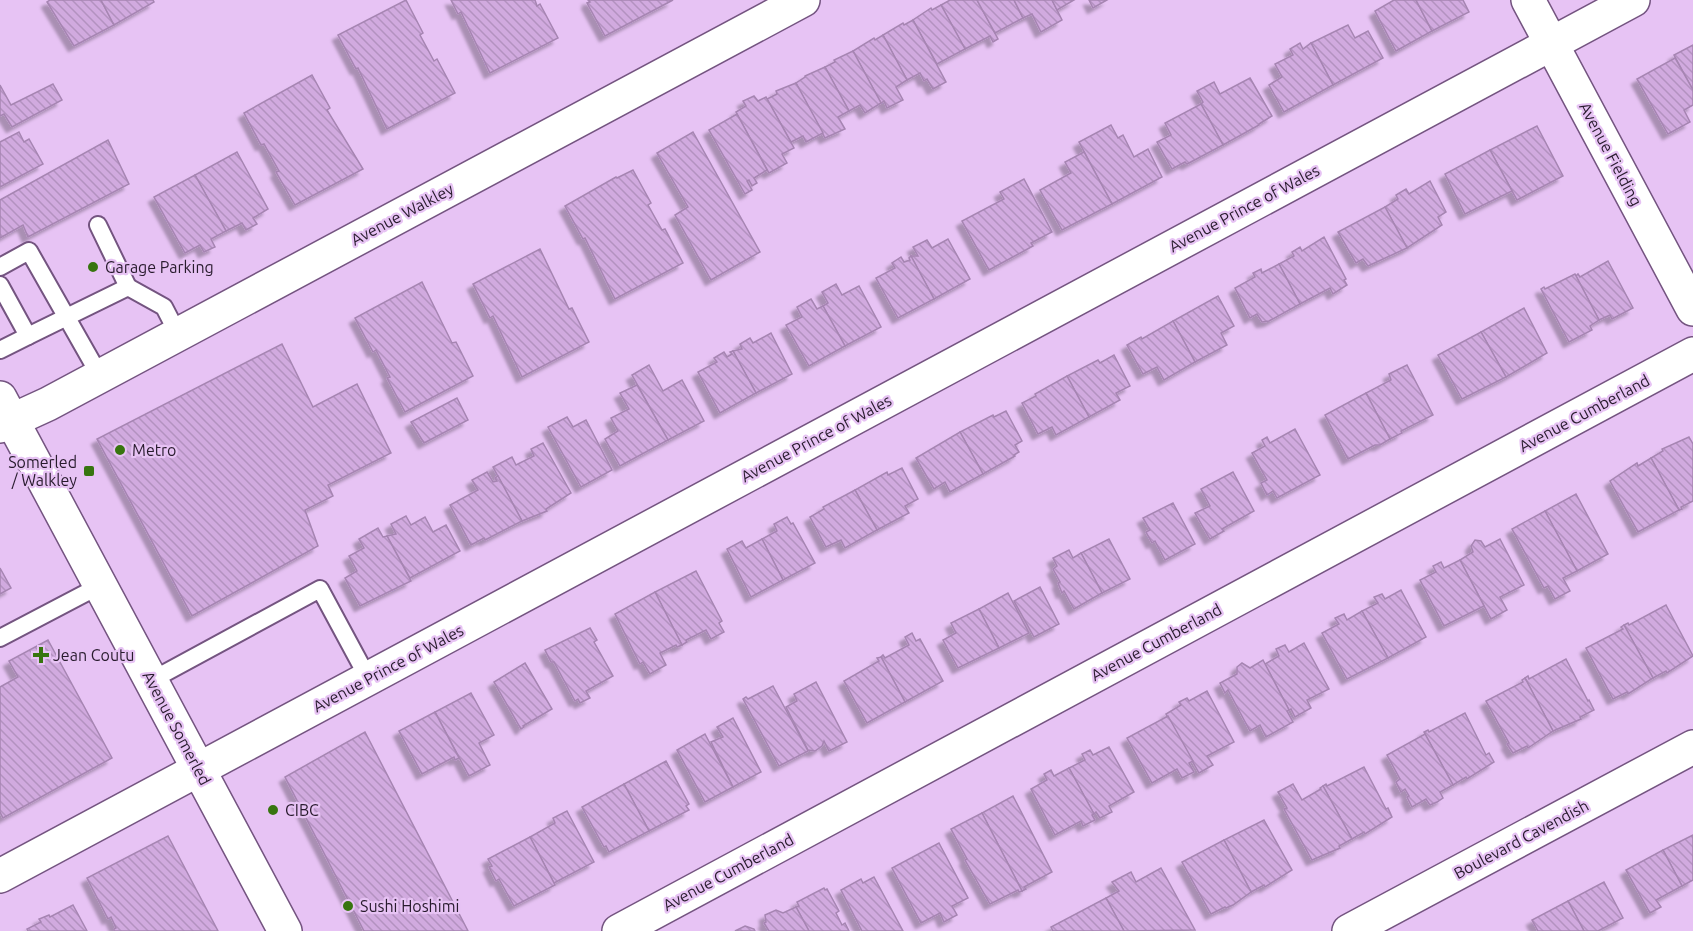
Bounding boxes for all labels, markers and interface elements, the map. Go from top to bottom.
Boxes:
street label: Avenue Fielding [1576,99,1646,209]
street label: Avenue Prince of Wales [1166,161,1322,255]
street label: Avenue Walkley [348,179,456,249]
place label: Garage Parking [105,258,214,276]
marker: Garage Parking [86,260,100,274]
street label: Avenue Cumberland [1516,371,1652,455]
street label: Avenue Prince of Wales [738,391,894,485]
place label: Metro [132,441,176,459]
marker: Metro [113,443,127,457]
place label: Somerled / Walkley [8,453,77,489]
marker: Somerled / Walkley [82,464,96,478]
street label: Avenue Cumberland [1088,600,1224,684]
street label: Avenue Prince of Wales [310,621,466,715]
place label: Jean Coutu [53,646,134,664]
marker: Jean Coutu [34,648,48,662]
street label: Avenue Somerled [139,668,215,788]
street label: Boulevard Cavendish [1451,796,1591,882]
place label: CIBC [285,801,319,819]
marker: CIBC [266,803,280,817]
street label: Avenue Cumberland [660,830,796,914]
place label: Sushi Hoshimi [360,897,459,915]
marker: Sushi Hoshimi [341,899,355,913]

